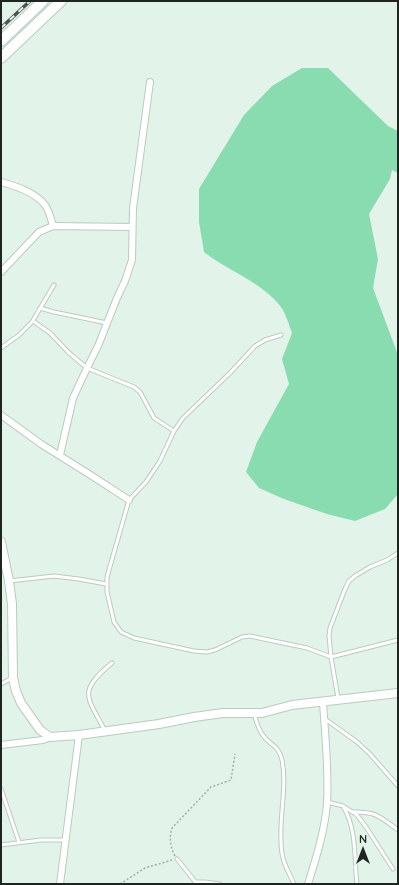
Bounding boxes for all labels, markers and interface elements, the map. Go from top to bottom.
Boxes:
north arrow [343,829,383,869]
text: N [359,832,367,846]

